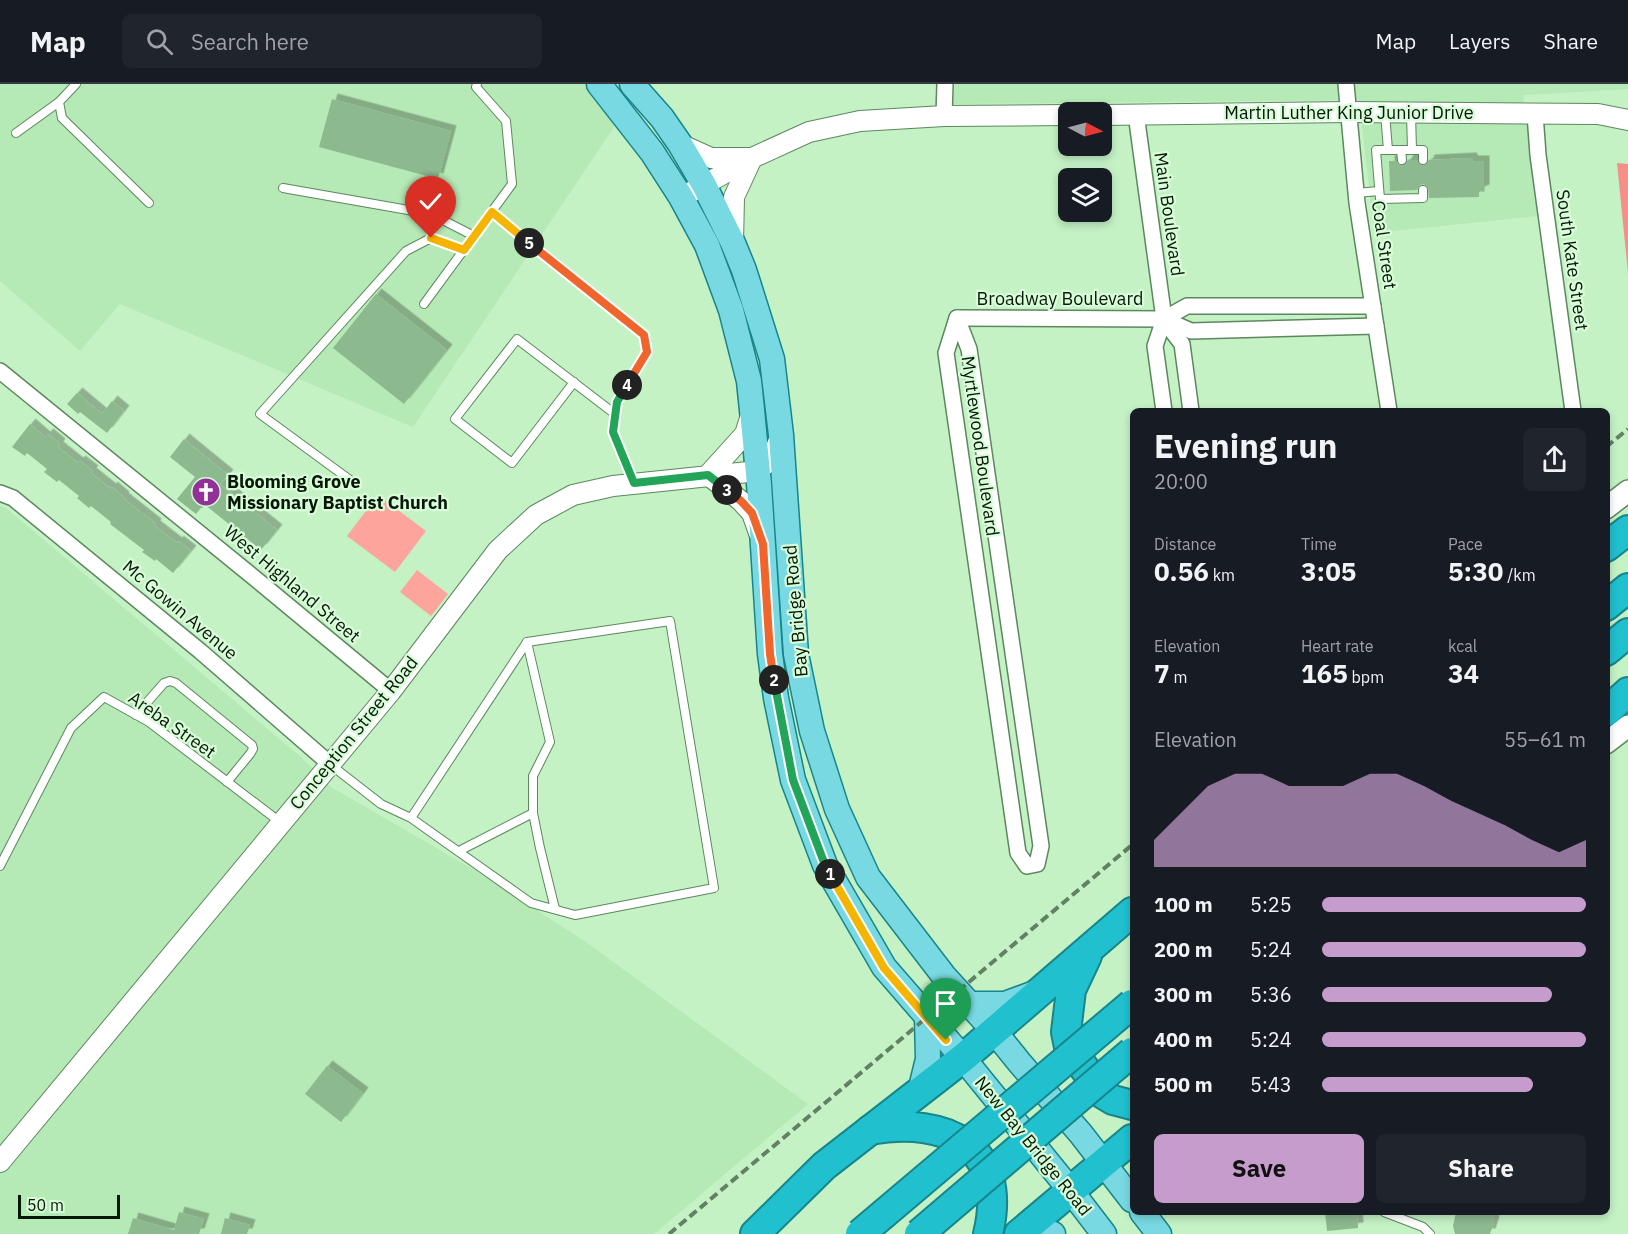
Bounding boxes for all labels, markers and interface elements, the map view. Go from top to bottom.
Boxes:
search box [122,14,542,68]
text: Map [30,23,86,60]
icon: search [143,25,176,58]
text: Search here [191,27,309,56]
text: Map [1376,27,1416,55]
text: Layers [1449,27,1511,55]
text: Share [1544,27,1598,55]
street label: Martin Luther King Junior Drive [1224,101,1474,124]
north arrow [1058,102,1112,156]
map controls [1058,102,1112,222]
street label: Main Boulevard [1149,150,1190,277]
button: layers [1058,168,1112,222]
pin [405,176,456,238]
icon: check [414,185,447,218]
street label: South Kate Street [1551,188,1594,332]
street label: Coal Street [1367,199,1402,291]
pin: 5 [514,228,544,258]
text: 5 [524,233,534,253]
street label: Broadway Boulevard [977,287,1143,310]
street label: Myrtlewood Boulevard [956,354,1005,538]
pin: 4 [612,370,642,400]
text: 4 [622,375,632,395]
text: Evening run [1154,424,1338,467]
button: share [1523,428,1586,491]
text: 20:00 [1154,468,1208,495]
place label: Blooming Grove Missionary Baptist Church [227,470,448,514]
pin: 3 [712,475,742,505]
church icon: Blooming Grove Missionary Baptist Church [190,476,222,508]
text: 3 [722,480,732,500]
street label: West Highland Street [220,520,365,647]
text: Distance [1154,534,1216,554]
text: Time [1301,534,1337,554]
text: Pace [1448,534,1483,554]
street label: Bay Bridge Road [778,544,813,678]
text: 0.56 [1154,554,1209,588]
text: 3:05 [1301,554,1356,588]
text: 5:30 [1448,554,1503,588]
street label: Mc Gowin Avenue [118,555,243,665]
text: km [1209,565,1235,585]
text: /km [1503,565,1536,585]
text: Elevation [1154,636,1220,656]
text: Heart rate [1301,636,1374,656]
text: kcal [1448,636,1477,656]
street label: Conception Street Road [285,651,423,814]
text: 7 [1154,656,1170,690]
text: 165 [1301,656,1348,690]
text: 34 [1448,656,1479,690]
pin: 2 [759,665,789,695]
text: m [1170,667,1187,687]
text: bpm [1348,667,1384,687]
text: 2 [769,670,779,690]
street label: Areba Street [124,686,221,763]
text: Elevation [1154,726,1237,753]
text: 55–61 m [1504,726,1586,753]
pin: 1 [815,859,845,889]
text: 1 [825,864,835,884]
text: 100 m [1154,891,1213,918]
text: 5:25 [1250,891,1292,918]
text: 200 m [1154,936,1213,963]
text: 5:24 [1250,936,1292,963]
pin [920,978,971,1040]
text: 300 m [1154,981,1213,1008]
text: 5:36 [1250,981,1292,1008]
icon: arrive [929,987,962,1020]
text: 400 m [1154,1026,1213,1053]
text: 5:24 [1250,1026,1292,1053]
street label: New Bay Bridge Road [970,1071,1097,1220]
text: 500 m [1154,1071,1213,1098]
text: 5:43 [1250,1071,1292,1098]
button: Save [1154,1134,1364,1203]
button: Share [1376,1134,1586,1203]
scale bar [18,1192,120,1220]
text: 50 m [27,1195,64,1215]

